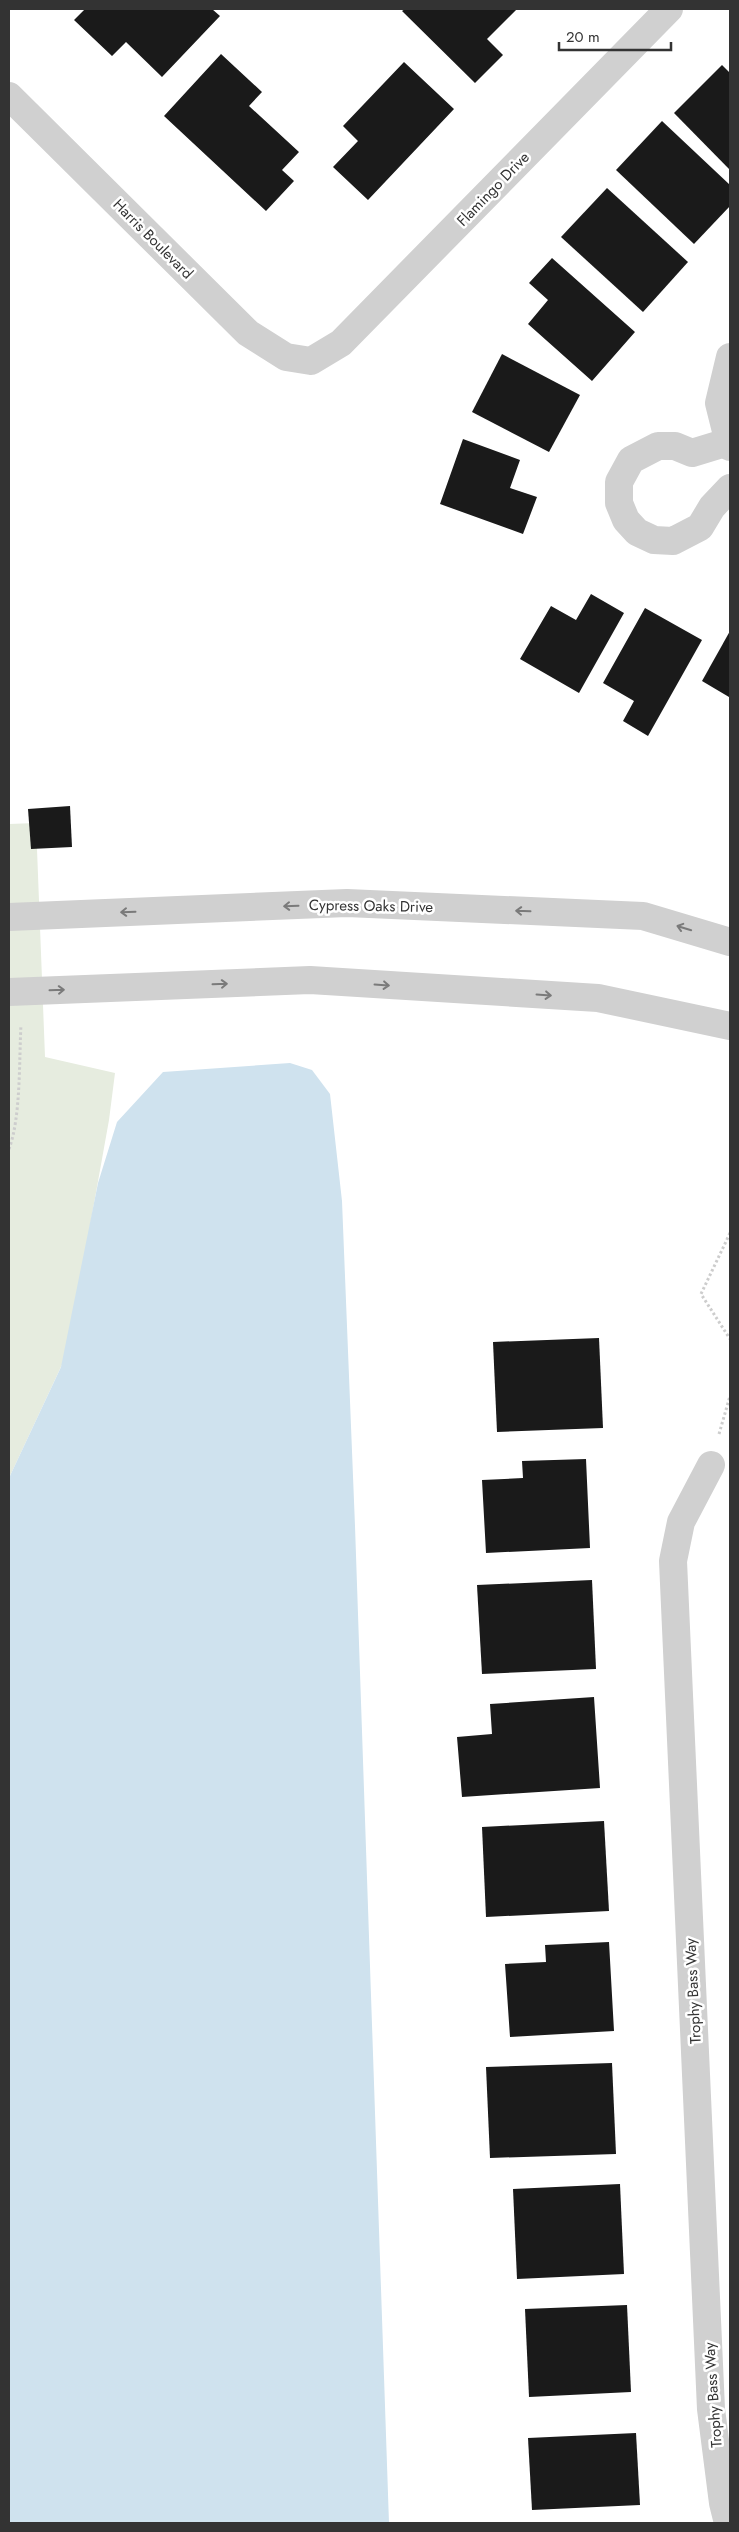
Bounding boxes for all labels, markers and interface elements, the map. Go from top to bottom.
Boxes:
scale bar [559,20,672,52]
text: 20 m [566,26,600,48]
street label: Flamingo Drive [452,147,535,231]
street label: Harris Boulevard [108,194,198,284]
street label: Cypress Oaks Drive [309,894,434,918]
one-way arrow [283,901,299,910]
one-way arrow [515,906,531,915]
one-way arrow [121,907,137,917]
one-way arrow [676,923,692,933]
one-way arrow [212,979,228,988]
one-way arrow [374,980,390,989]
one-way arrow [49,986,65,995]
one-way arrow [536,990,552,999]
street label: Trophy Bass Way [679,1937,707,2044]
street label: Trophy Bass Way [698,2341,728,2448]

